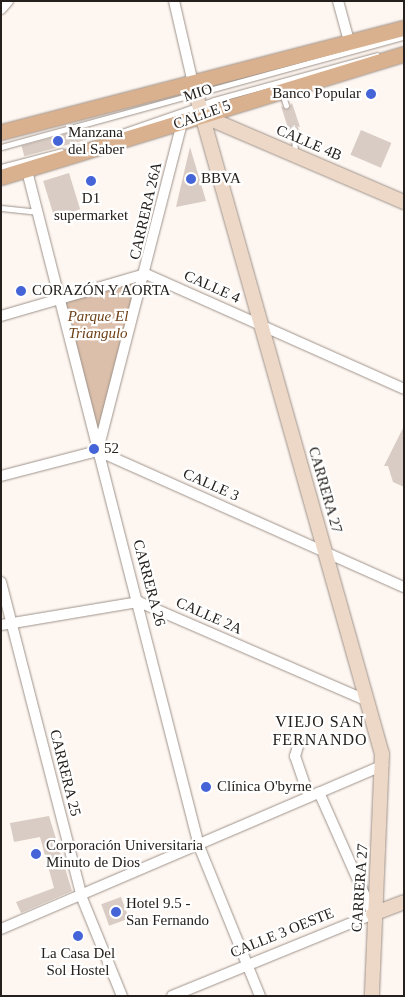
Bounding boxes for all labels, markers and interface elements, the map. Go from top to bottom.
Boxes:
street label: MIO [181,80,215,106]
place label: Banco Popular [272,85,361,103]
marker: Banco Popular [365,88,377,100]
street label: CALLE 5 [171,96,233,134]
street label: CALLE 4B [273,121,345,165]
place label: Manzana del Saber [68,123,124,158]
marker: Manzana del Saber [52,135,64,147]
street label: CARRERA 26A [126,160,166,262]
place label: BBVA [201,170,241,188]
marker: BBVA [185,173,197,185]
marker: D1 supermarket [85,175,97,187]
place label: D1 supermarket [54,189,128,224]
street label: CALLE 4 [181,267,243,307]
place label: CORAZÓN Y AORTA [32,282,172,300]
marker: CORAZÓN Y AORTA [14,284,28,298]
park label: Parque El Triangulo [68,307,128,342]
place label: 52 [104,440,119,458]
marker: 52 [88,443,100,455]
street label: CARRERA 27 [304,444,346,536]
street label: CALLE 3 [180,465,242,505]
street label: CARRERA 26 [129,537,169,629]
street label: CALLE 2A [173,593,245,639]
district label: VIEJO SAN FERNANDO [271,712,369,750]
street label: CARRERA 25 [45,727,85,819]
place label: Clínica O'byrne [217,778,312,796]
marker: Clínica O'byrne [199,780,213,794]
place label: Corporación Universitaria Minuto de Dios [46,836,203,871]
street label: CARRERA 27 [348,843,372,933]
marker: Corporación Universitaria Minuto de Dios [30,848,42,860]
place label: Hotel 9.5 - San Fernando [126,894,209,929]
street label: CALLE 3 OESTE [228,904,336,962]
marker: Hotel 9.5 - San Fernando [110,906,122,918]
marker: La Casa Del Sol Hostel [72,930,84,942]
place label: La Casa Del Sol Hostel [41,944,115,979]

